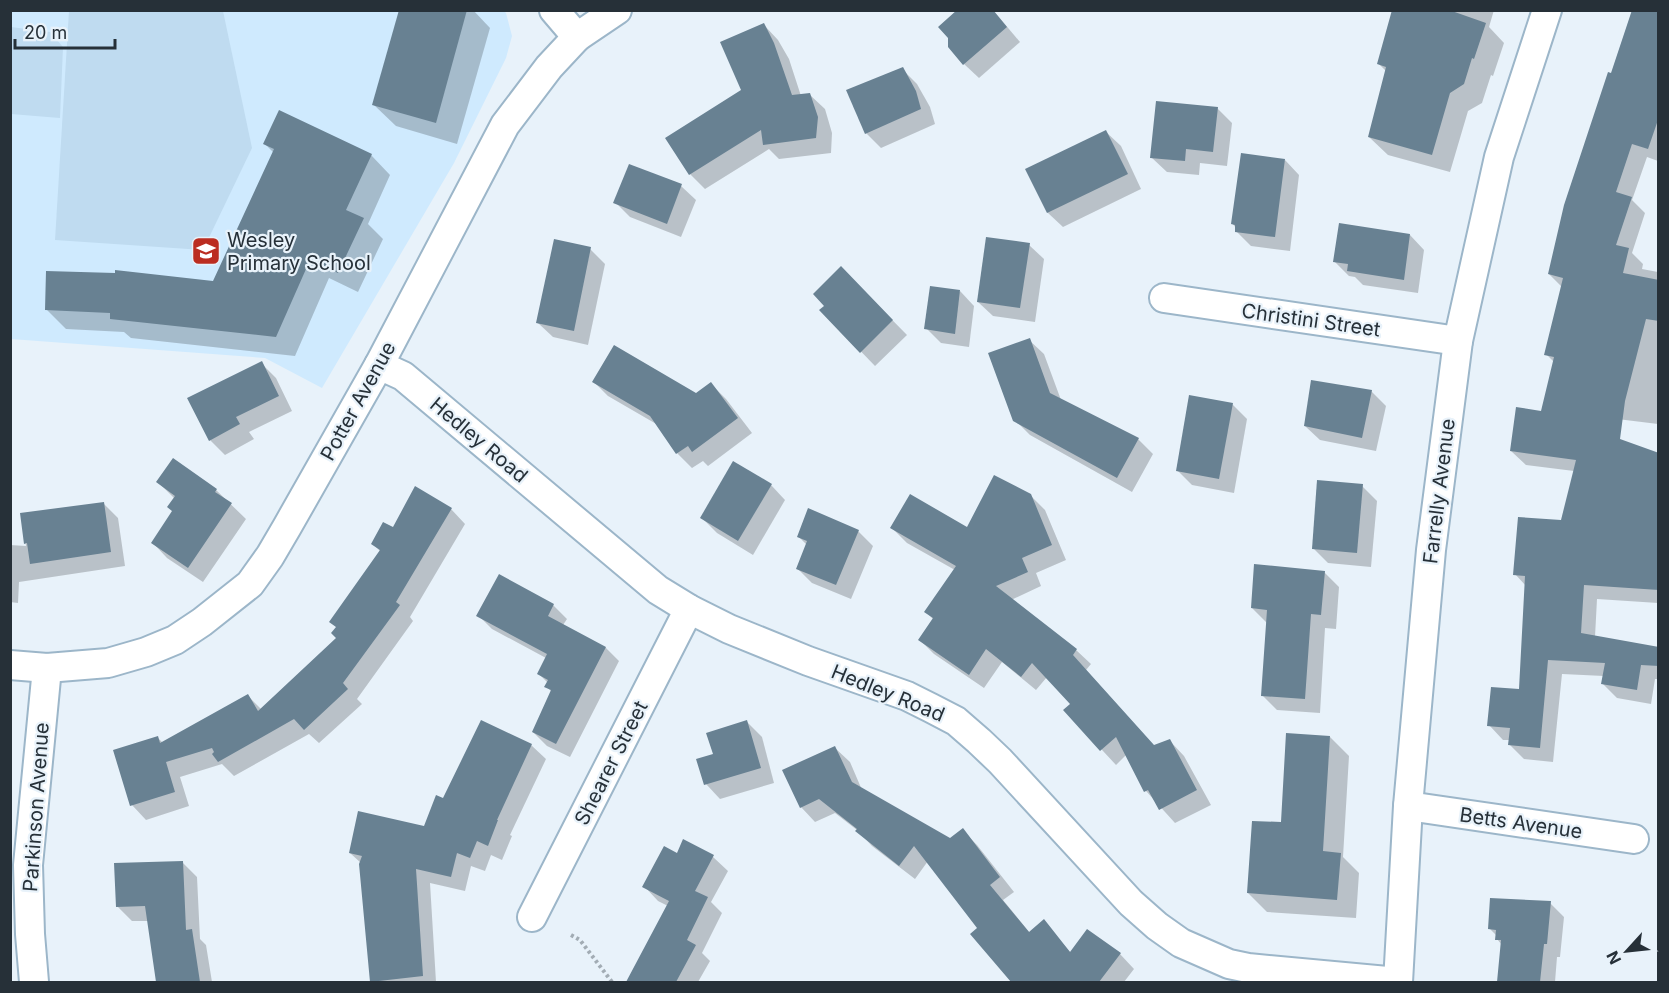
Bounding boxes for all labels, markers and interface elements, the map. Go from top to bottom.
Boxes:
scale bar [15,12,116,50]
text: 20 m [24,22,67,43]
place label: Wesley Primary School [227,228,371,275]
school or university icon: Wesley Primary School [190,235,222,267]
street label: Christini Street [1240,298,1382,342]
street label: Potter Avenue [315,337,401,465]
street label: Hedley Road [425,392,533,488]
street label: Farrelly Avenue [1418,417,1460,565]
street label: Hedley Road [828,659,948,727]
street label: Shearer Street [569,696,653,829]
street label: Parkinson Avenue [18,722,54,892]
street label: Betts Avenue [1458,803,1584,843]
north arrow [1597,921,1657,981]
text: N [1602,948,1625,968]

